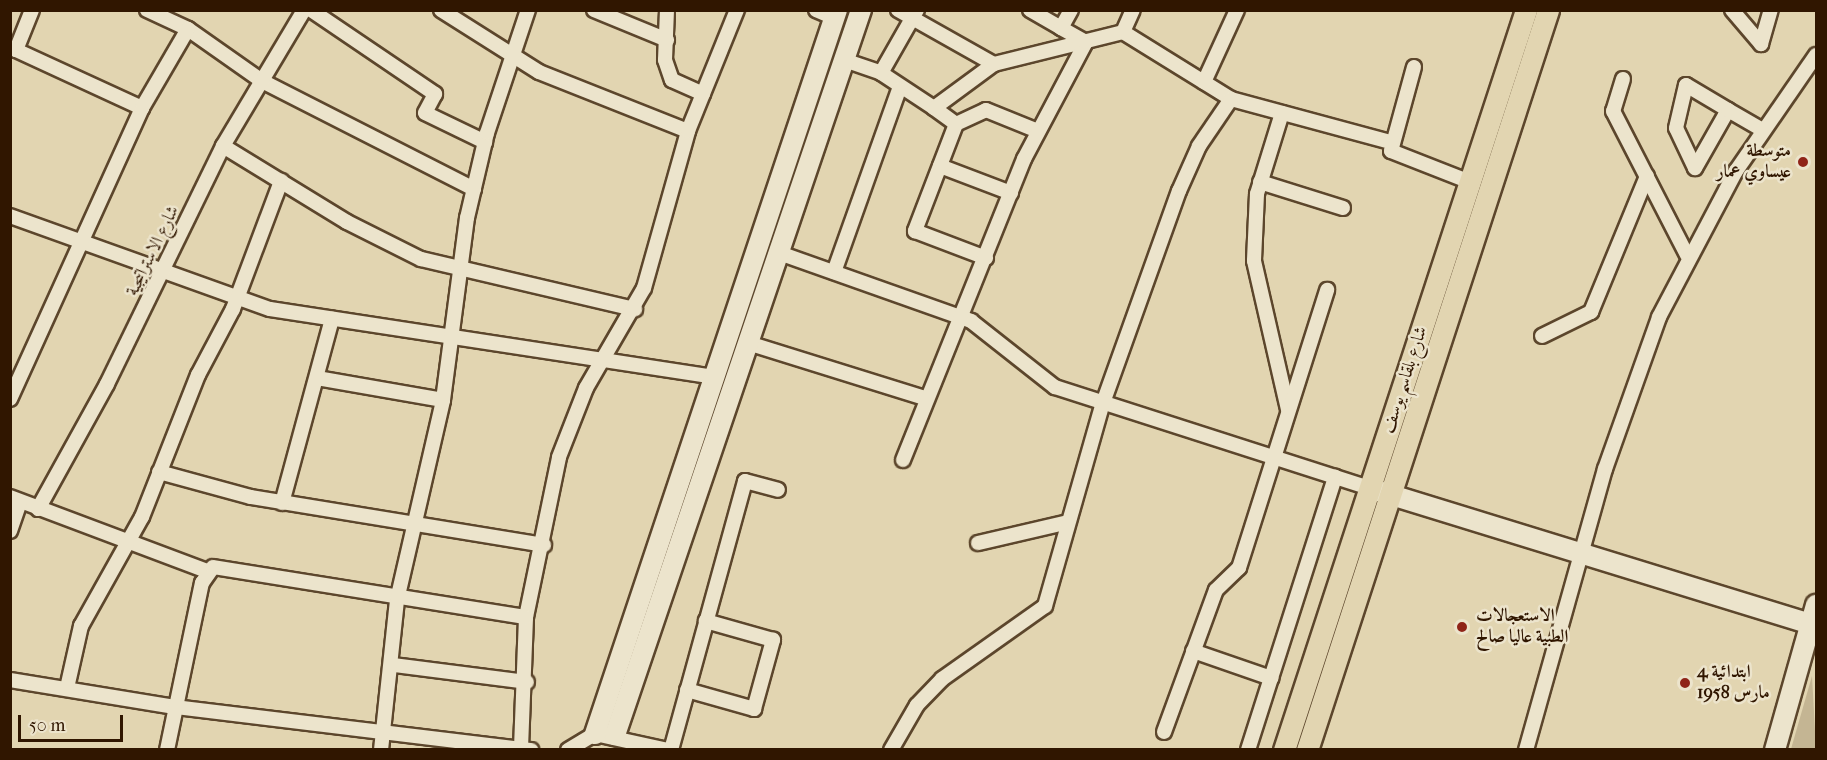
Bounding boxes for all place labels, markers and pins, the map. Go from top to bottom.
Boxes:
place label: متوسطة عيساوي عمار [1716,141,1791,184]
marker: متوسطة عيساوي عمار [1796,155,1810,169]
place label: الاستعجالات الطبية عاليا صالح [1476,606,1568,648]
marker: الاستعجالات الطبية عاليا صالح [1453,618,1471,636]
place label: ابتدائية 4 مارس 1958 [1697,662,1770,704]
marker: ابتدائية 4 مارس 1958 [1678,676,1692,690]

